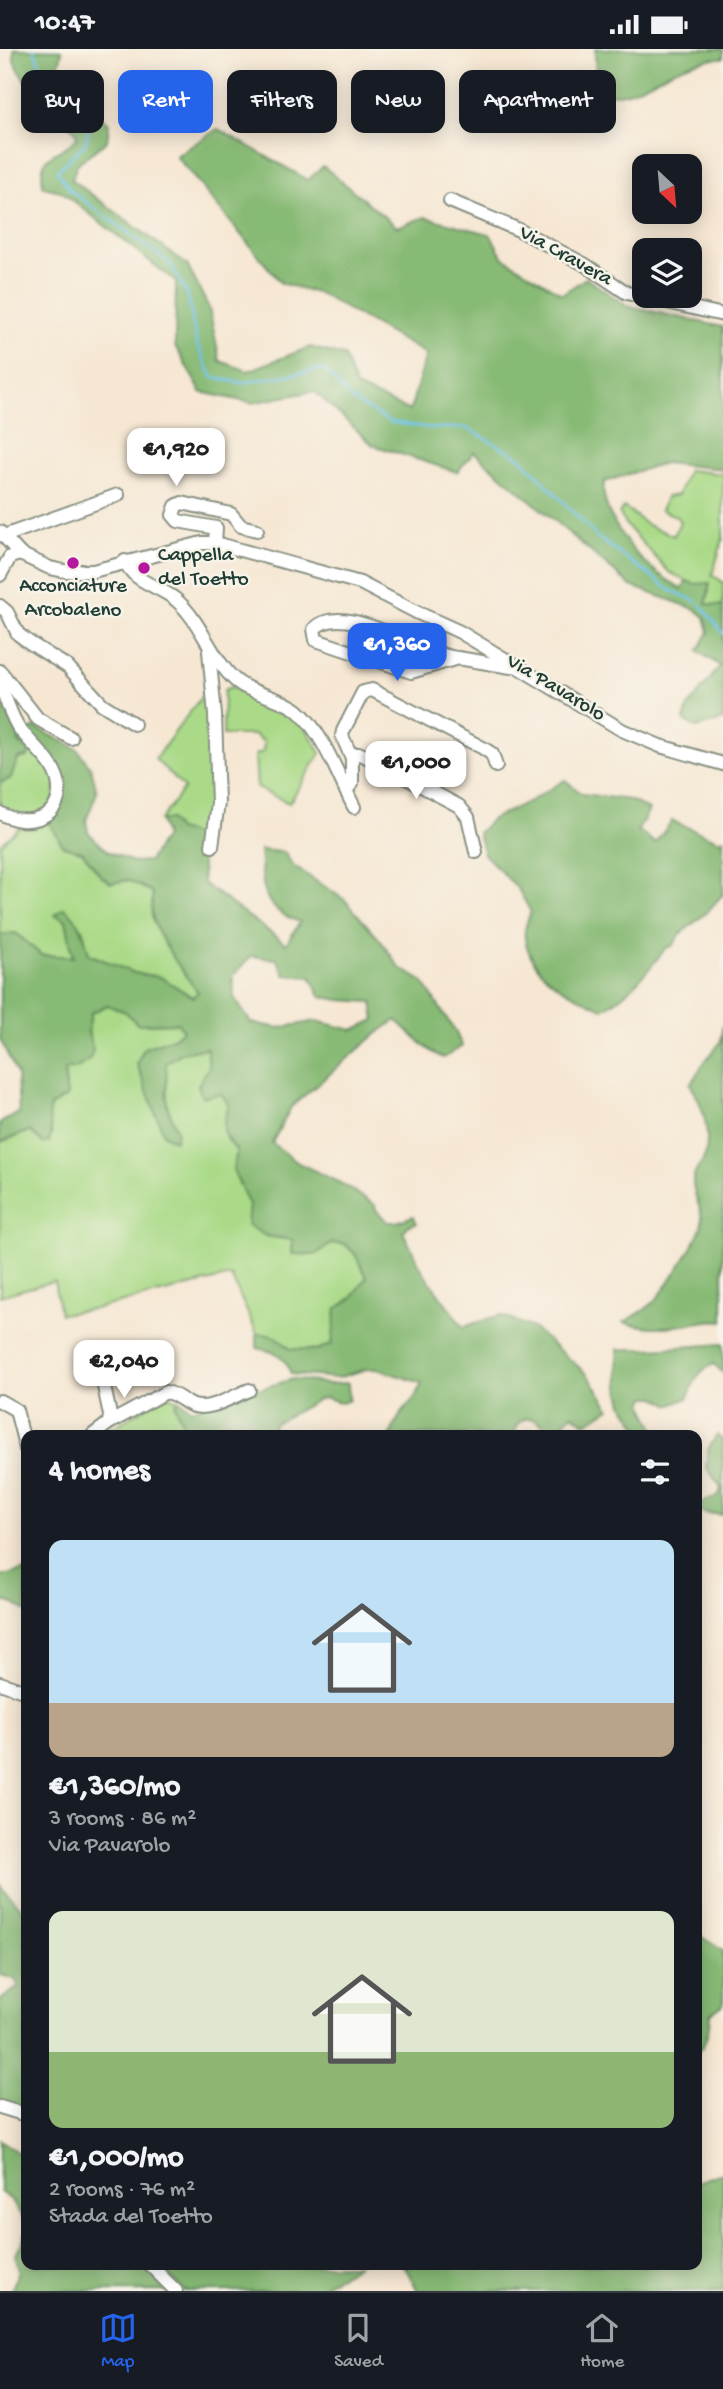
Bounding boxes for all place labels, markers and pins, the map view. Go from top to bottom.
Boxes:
pin: €1,920 [119,429,233,488]
place label: Cappella del Toetto [158,544,249,593]
marker: Acconciature Arcobaleno [65,555,81,571]
marker: Cappella del Toetto [136,560,152,576]
place label: Acconciature Arcobaleno [19,575,128,624]
pin: €1,360 [340,623,454,683]
pin: €1,000 [359,741,473,801]
pin: €2,040 [67,1341,181,1400]

